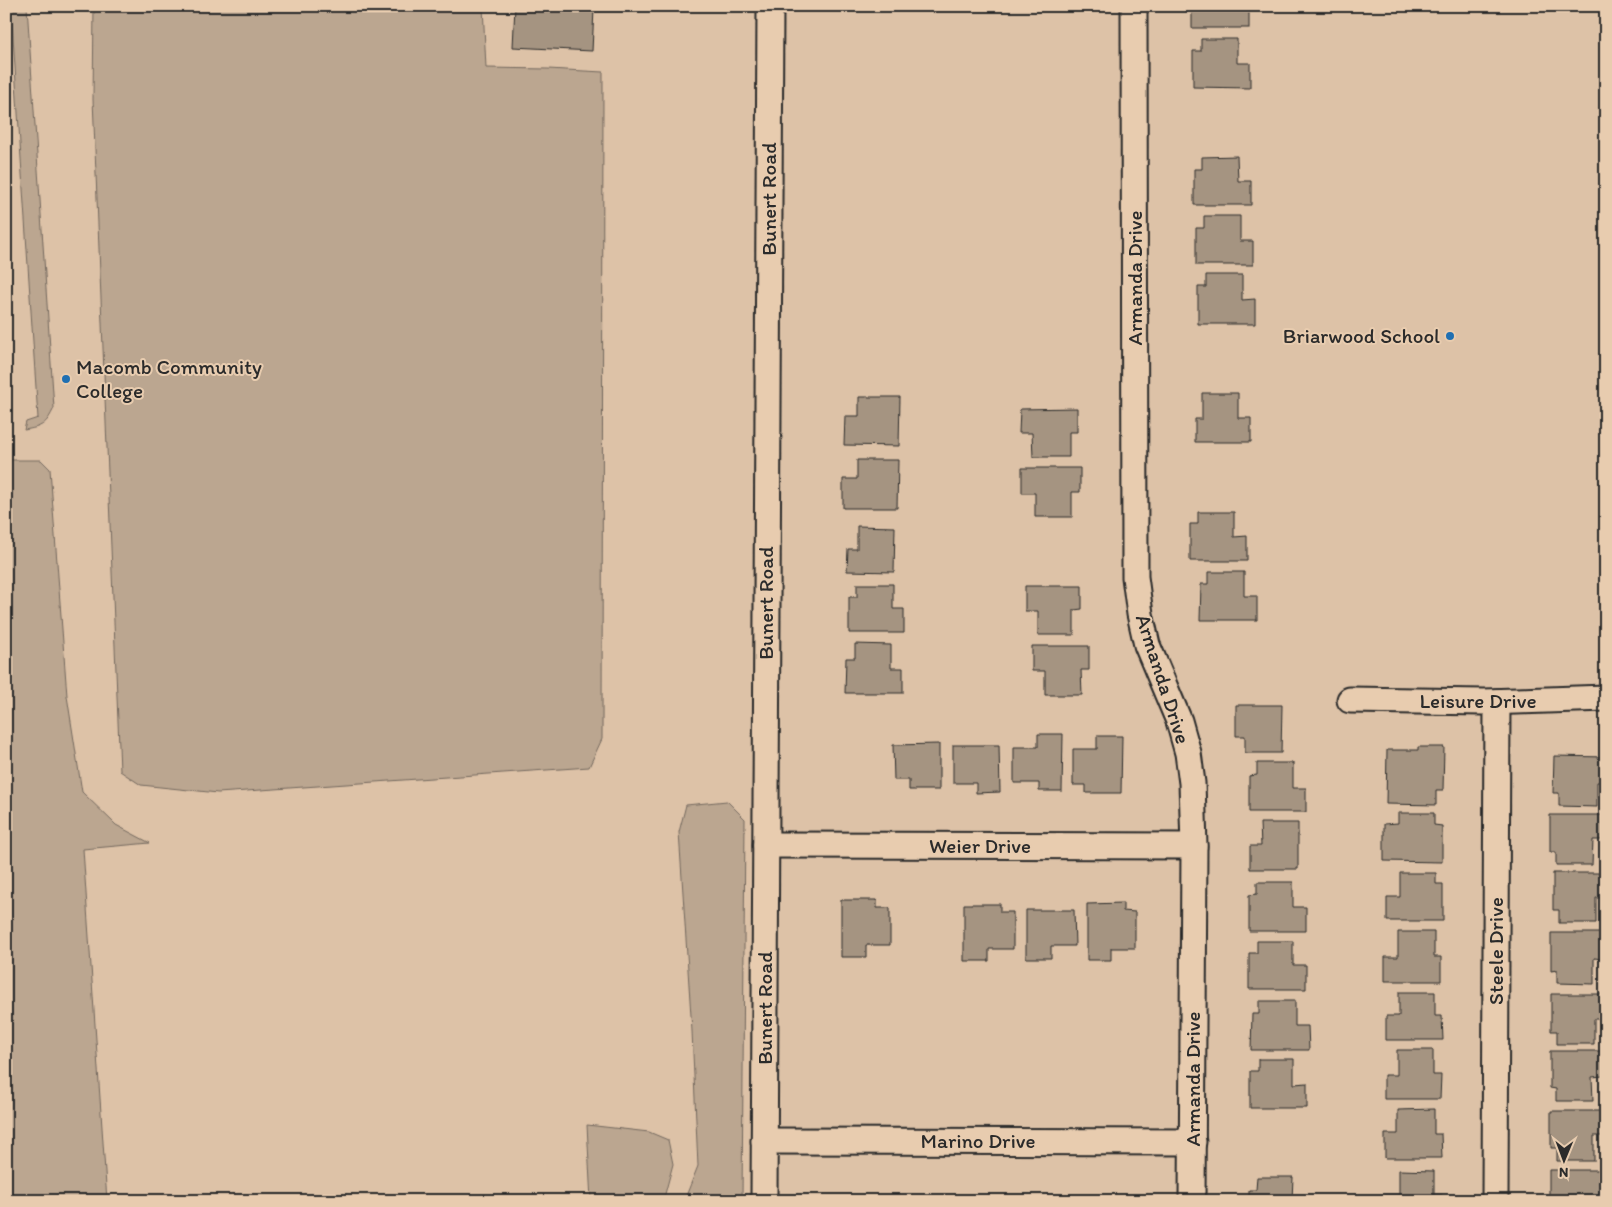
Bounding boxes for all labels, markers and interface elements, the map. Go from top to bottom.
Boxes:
street label: Bunert Road [756,142,781,256]
street label: Armanda Drive [1122,210,1147,346]
place label: Briarwood School [1283,323,1440,348]
marker: Briarwood School [1444,330,1456,342]
place label: Macomb Community College [76,354,262,403]
marker: Macomb Community College [60,373,72,385]
street label: Bunert Road [753,546,778,660]
street label: Armanda Drive [1131,611,1196,747]
street label: Leisure Drive [1419,688,1537,713]
street label: Weier Drive [929,833,1031,858]
street label: Steele Drive [1483,897,1508,1005]
street label: Bunert Road [752,951,777,1065]
street label: Armanda Drive [1180,1011,1205,1147]
street label: Marino Drive [920,1128,1036,1153]
north arrow [1540,1134,1590,1184]
text: N [1559,1164,1569,1181]

